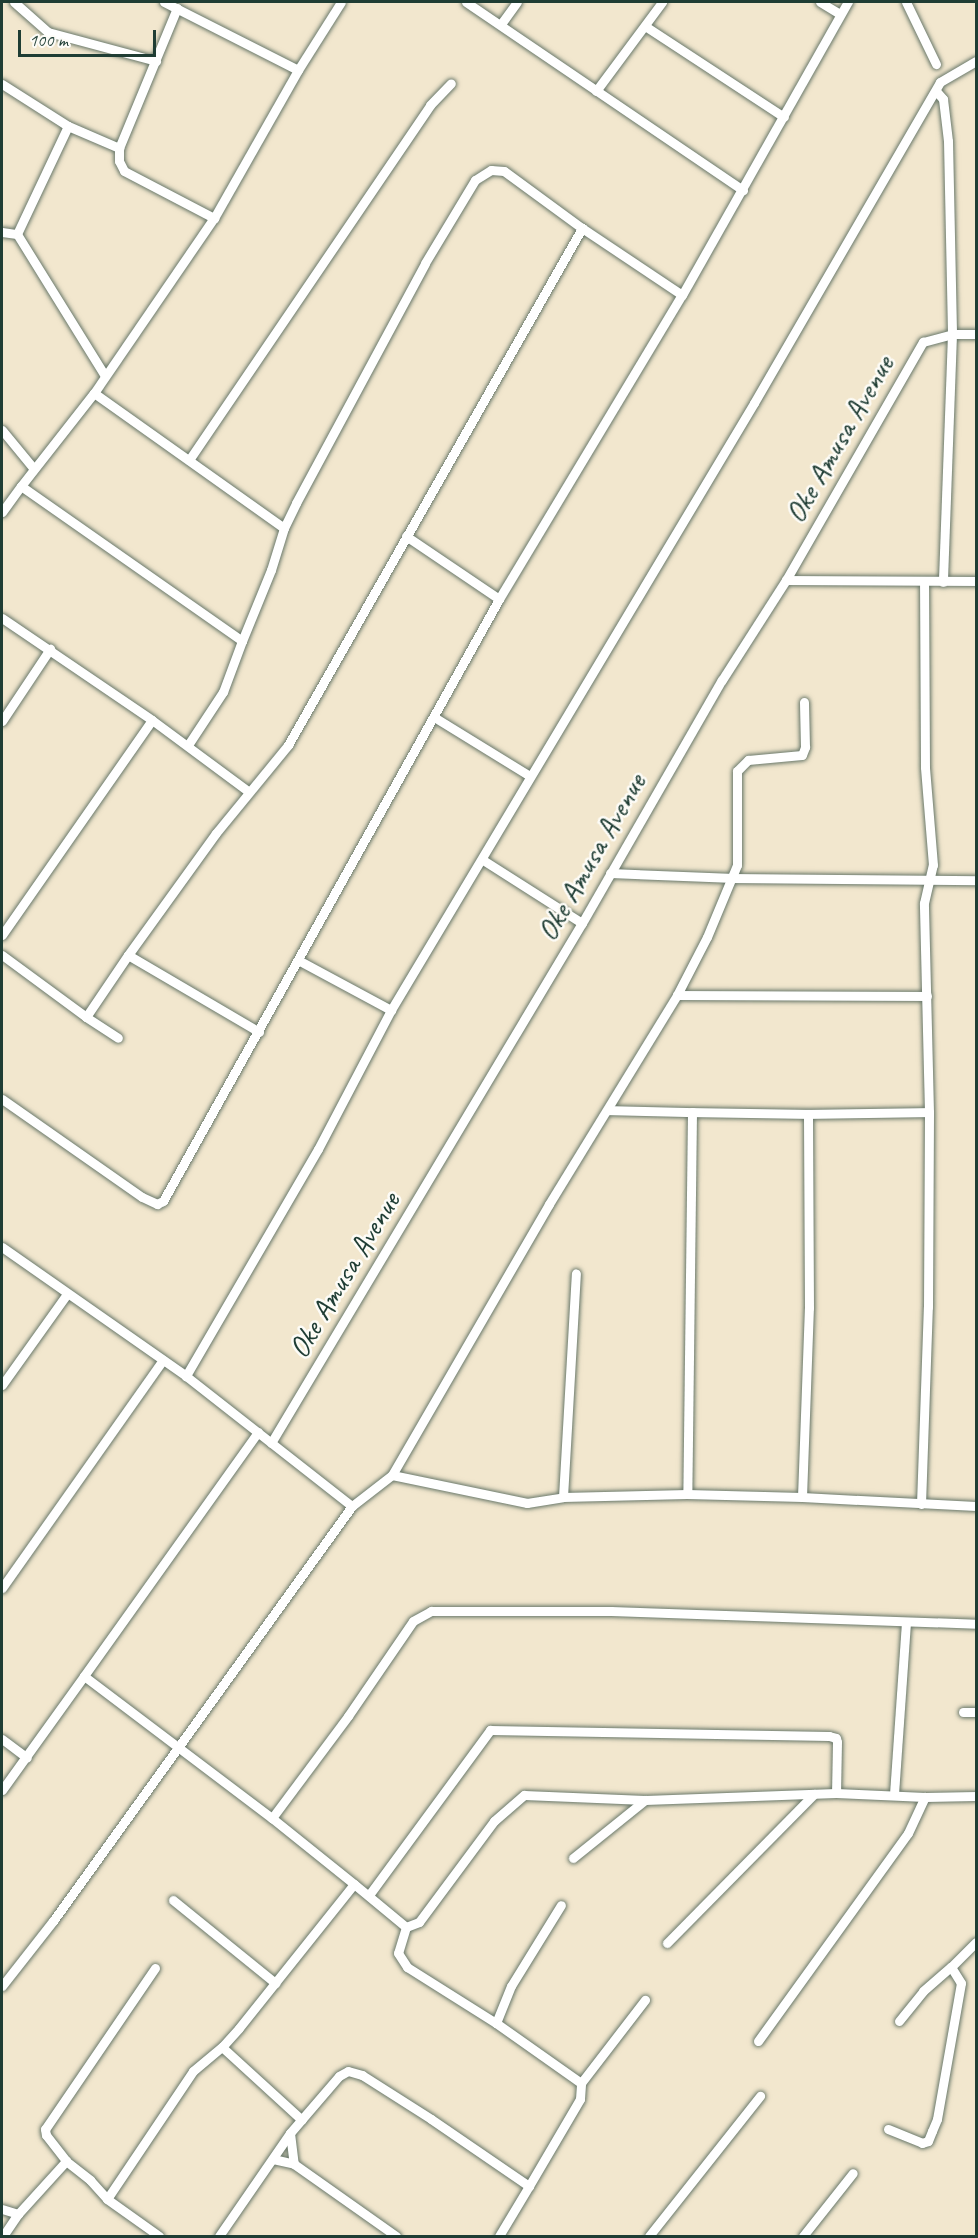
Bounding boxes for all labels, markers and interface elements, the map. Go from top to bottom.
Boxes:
scale bar [21,18,159,56]
text: 100 m [29,29,68,51]
street label: Oke Amusa Avenue [777,350,901,528]
street label: Oke Amusa Avenue [529,768,653,946]
street label: Oke Amusa Avenue [281,1187,407,1363]

